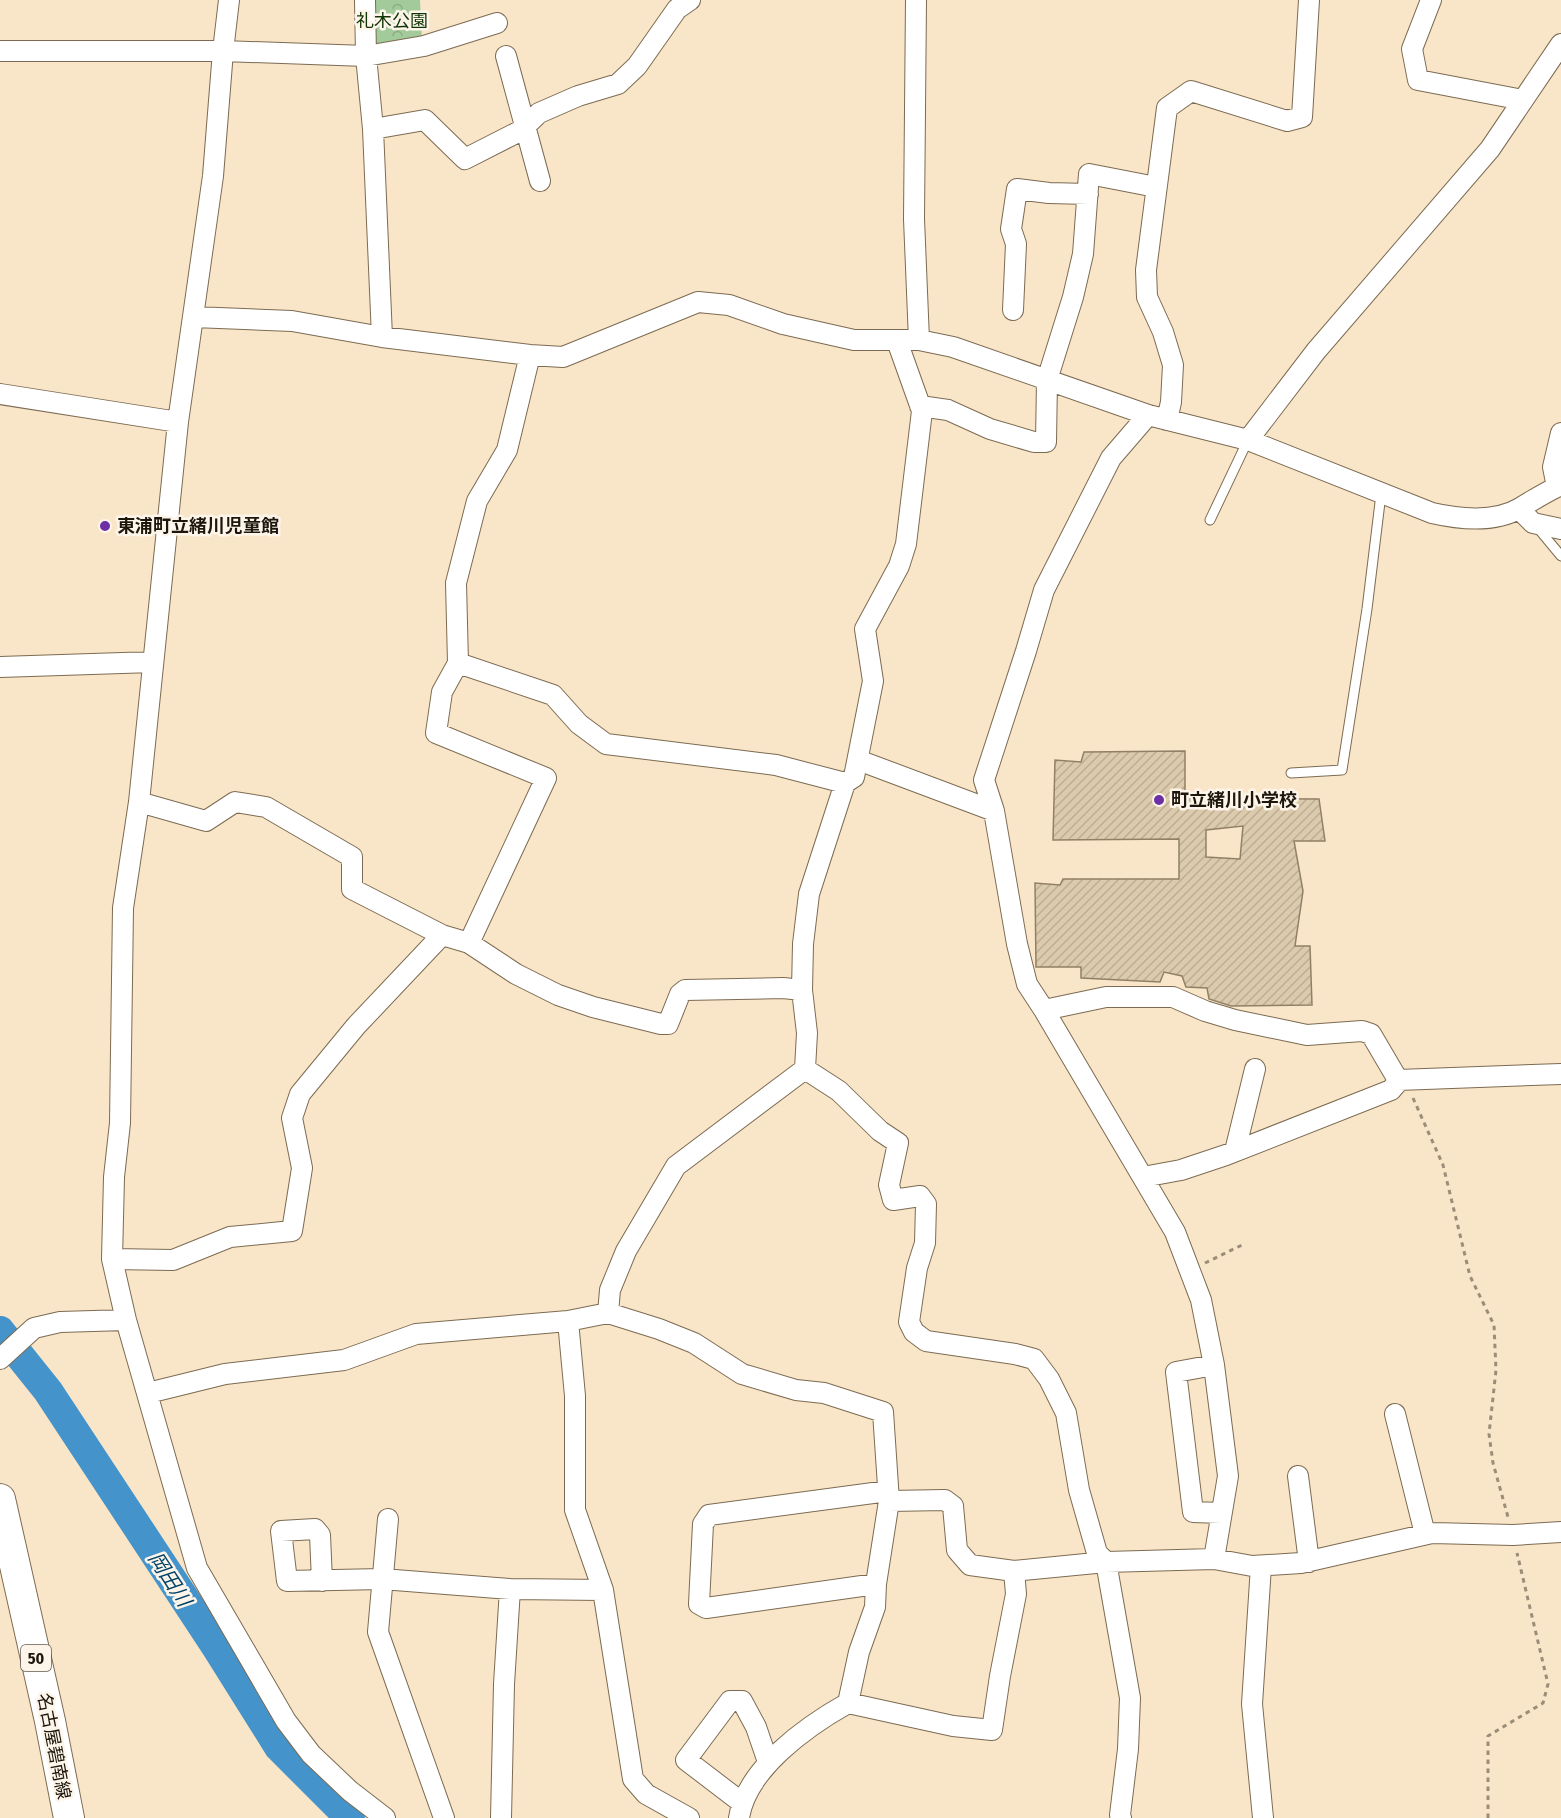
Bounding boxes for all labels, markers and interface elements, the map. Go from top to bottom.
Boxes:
park label: 礼木公園 [356,10,428,32]
place label: 東浦町立緒川児童館 [117,515,279,537]
marker: 東浦町立緒川児童館 [98,519,112,533]
place label: 町立緒川小学校 [1171,789,1297,811]
marker: 町立緒川小学校 [1152,793,1166,807]
water label: 岡田川 [144,1547,197,1612]
road number: 50 [21,1645,51,1671]
street label: 名古屋碧南線 [33,1691,75,1801]

